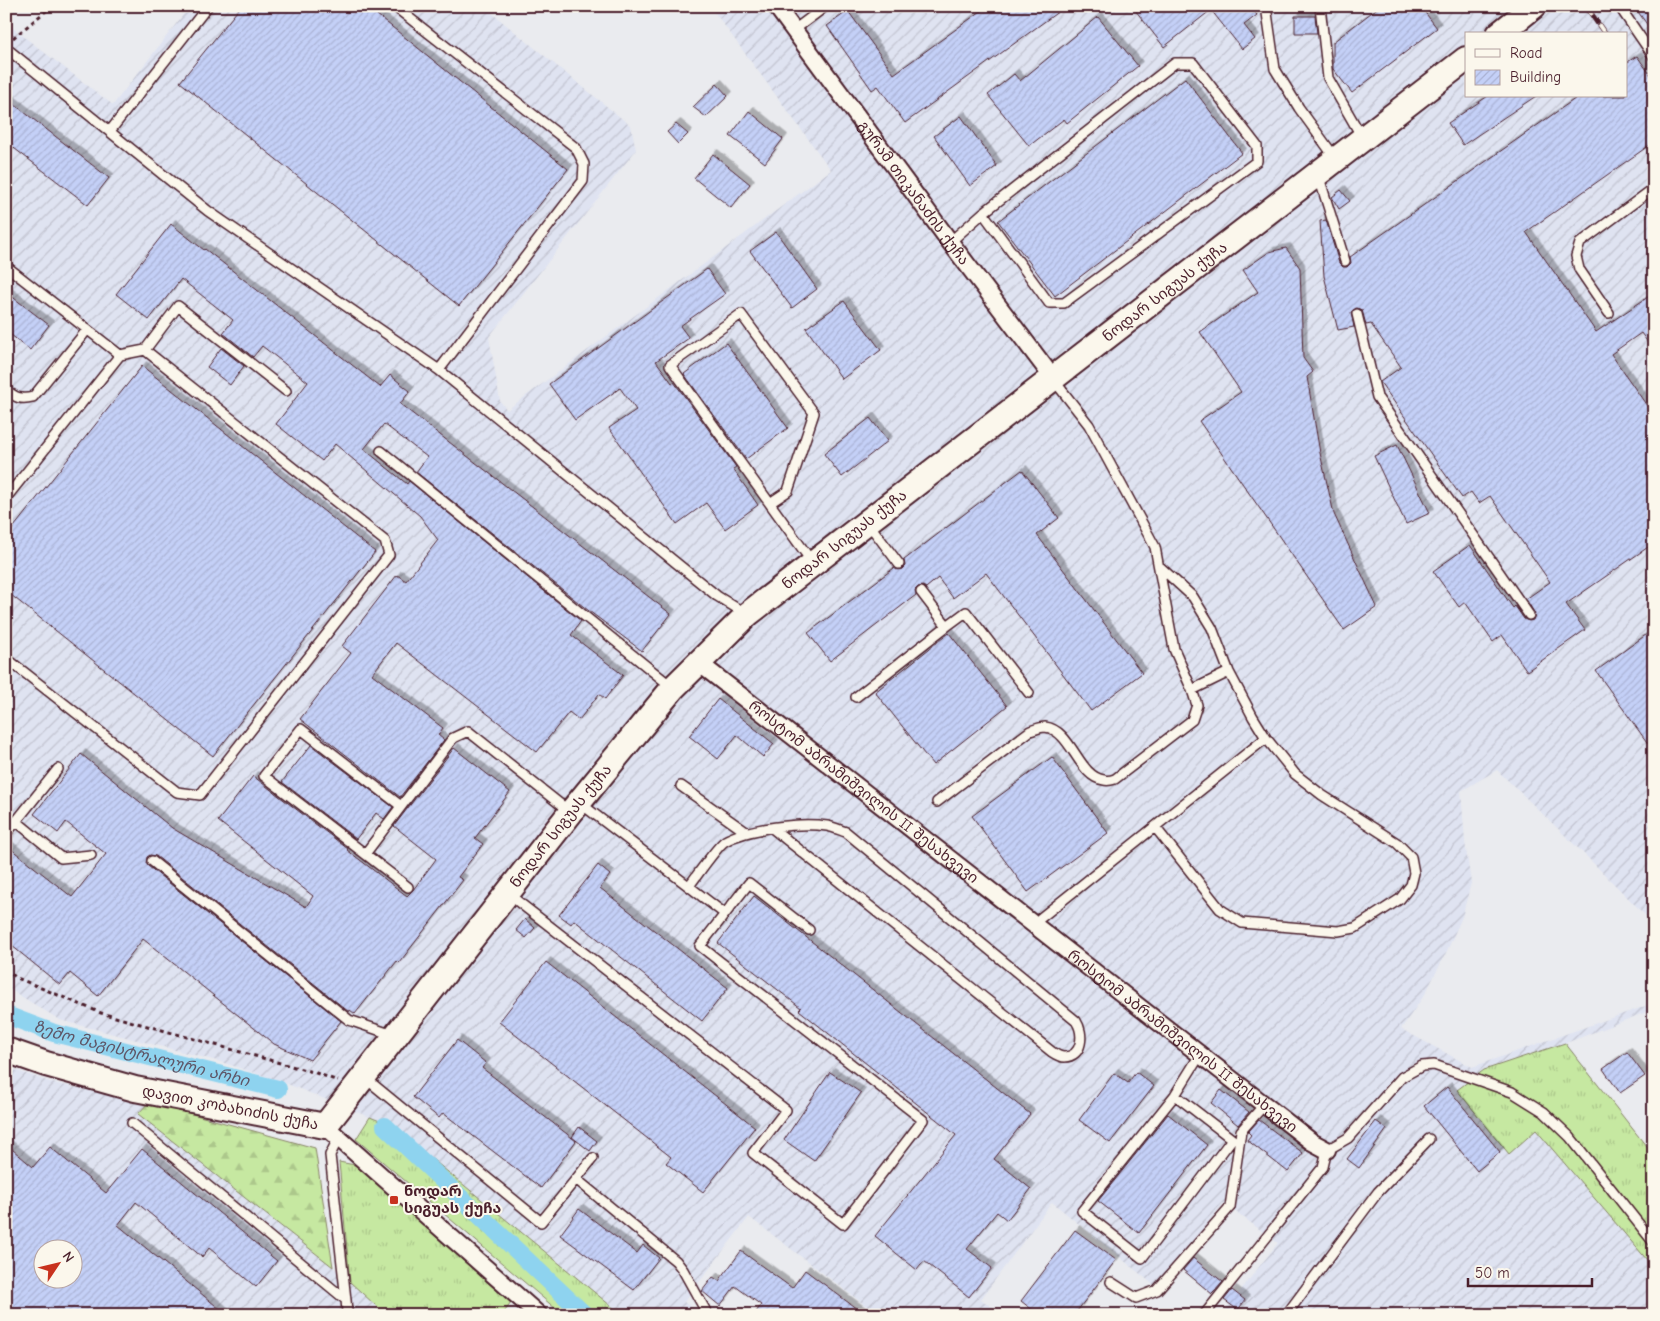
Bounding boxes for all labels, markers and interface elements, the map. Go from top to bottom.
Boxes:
legend [1465,32,1628,98]
text: Road [1510,44,1542,62]
text: Building [1510,68,1561,86]
street label: გურამ თიკანაძის ქუჩა [854,117,973,268]
street label: ნოდარ სიგუას ქუჩა [1099,238,1231,346]
street label: ნოდარ სიგუას ქუჩა [779,486,910,593]
street label: როსტომ აბრამიშვილის II შესახვევი [745,696,982,887]
street label: ნოდარ სიგუას ქუჩა [506,761,615,891]
street label: როსტომ აბრამიშვილის II შესახვევი [1064,946,1301,1136]
water label: ზემო მაგისტრალური არხი [31,1017,252,1091]
street label: დავით კობახიძის ქუჩა [141,1082,320,1134]
place label: ნოდარ სიგუას ქუჩა [404,1182,502,1217]
marker: ნოდარ სიგუას ქუჩა [388,1194,400,1206]
north arrow [32,1238,82,1288]
text: N [59,1248,78,1265]
scale bar [1468,1256,1591,1288]
text: 50 m [1475,1264,1510,1282]

